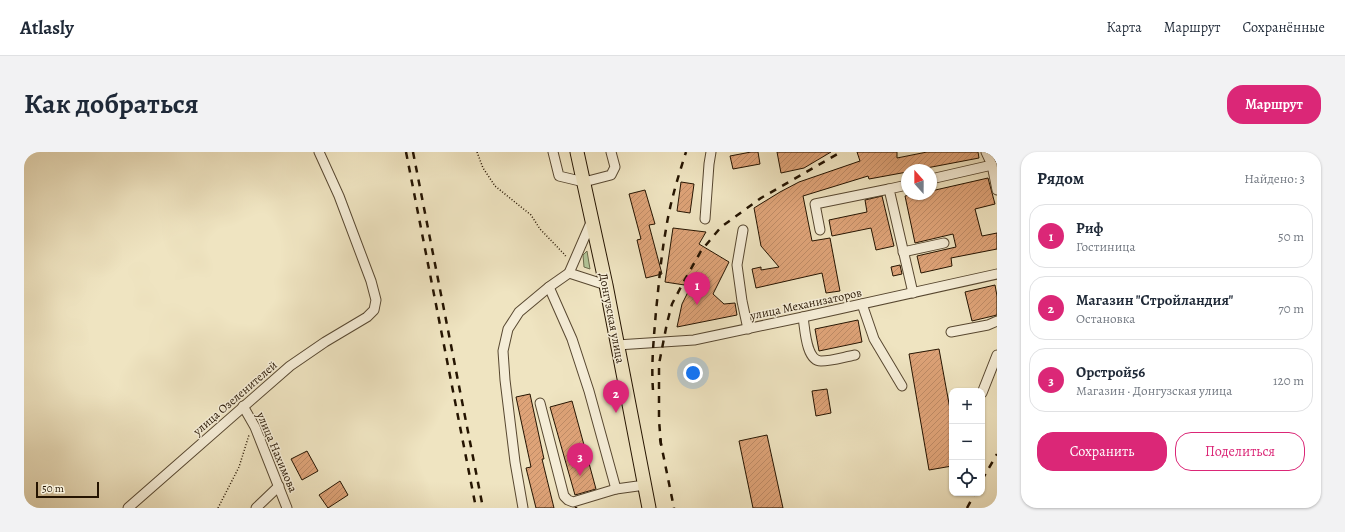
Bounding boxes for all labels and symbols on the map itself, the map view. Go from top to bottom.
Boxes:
north arrow [901,164,937,200]
street label: Донгузская улица [595,271,629,365]
pin: 1 [684,272,710,305]
street label: улица Механизаторов [748,284,863,324]
street label: улица Озеленителей [189,357,281,440]
your location [683,363,703,383]
pin: 2 [603,380,629,413]
street label: улица Нахимова [253,409,301,495]
pin: 3 [567,443,593,476]
scale bar [36,480,99,499]

